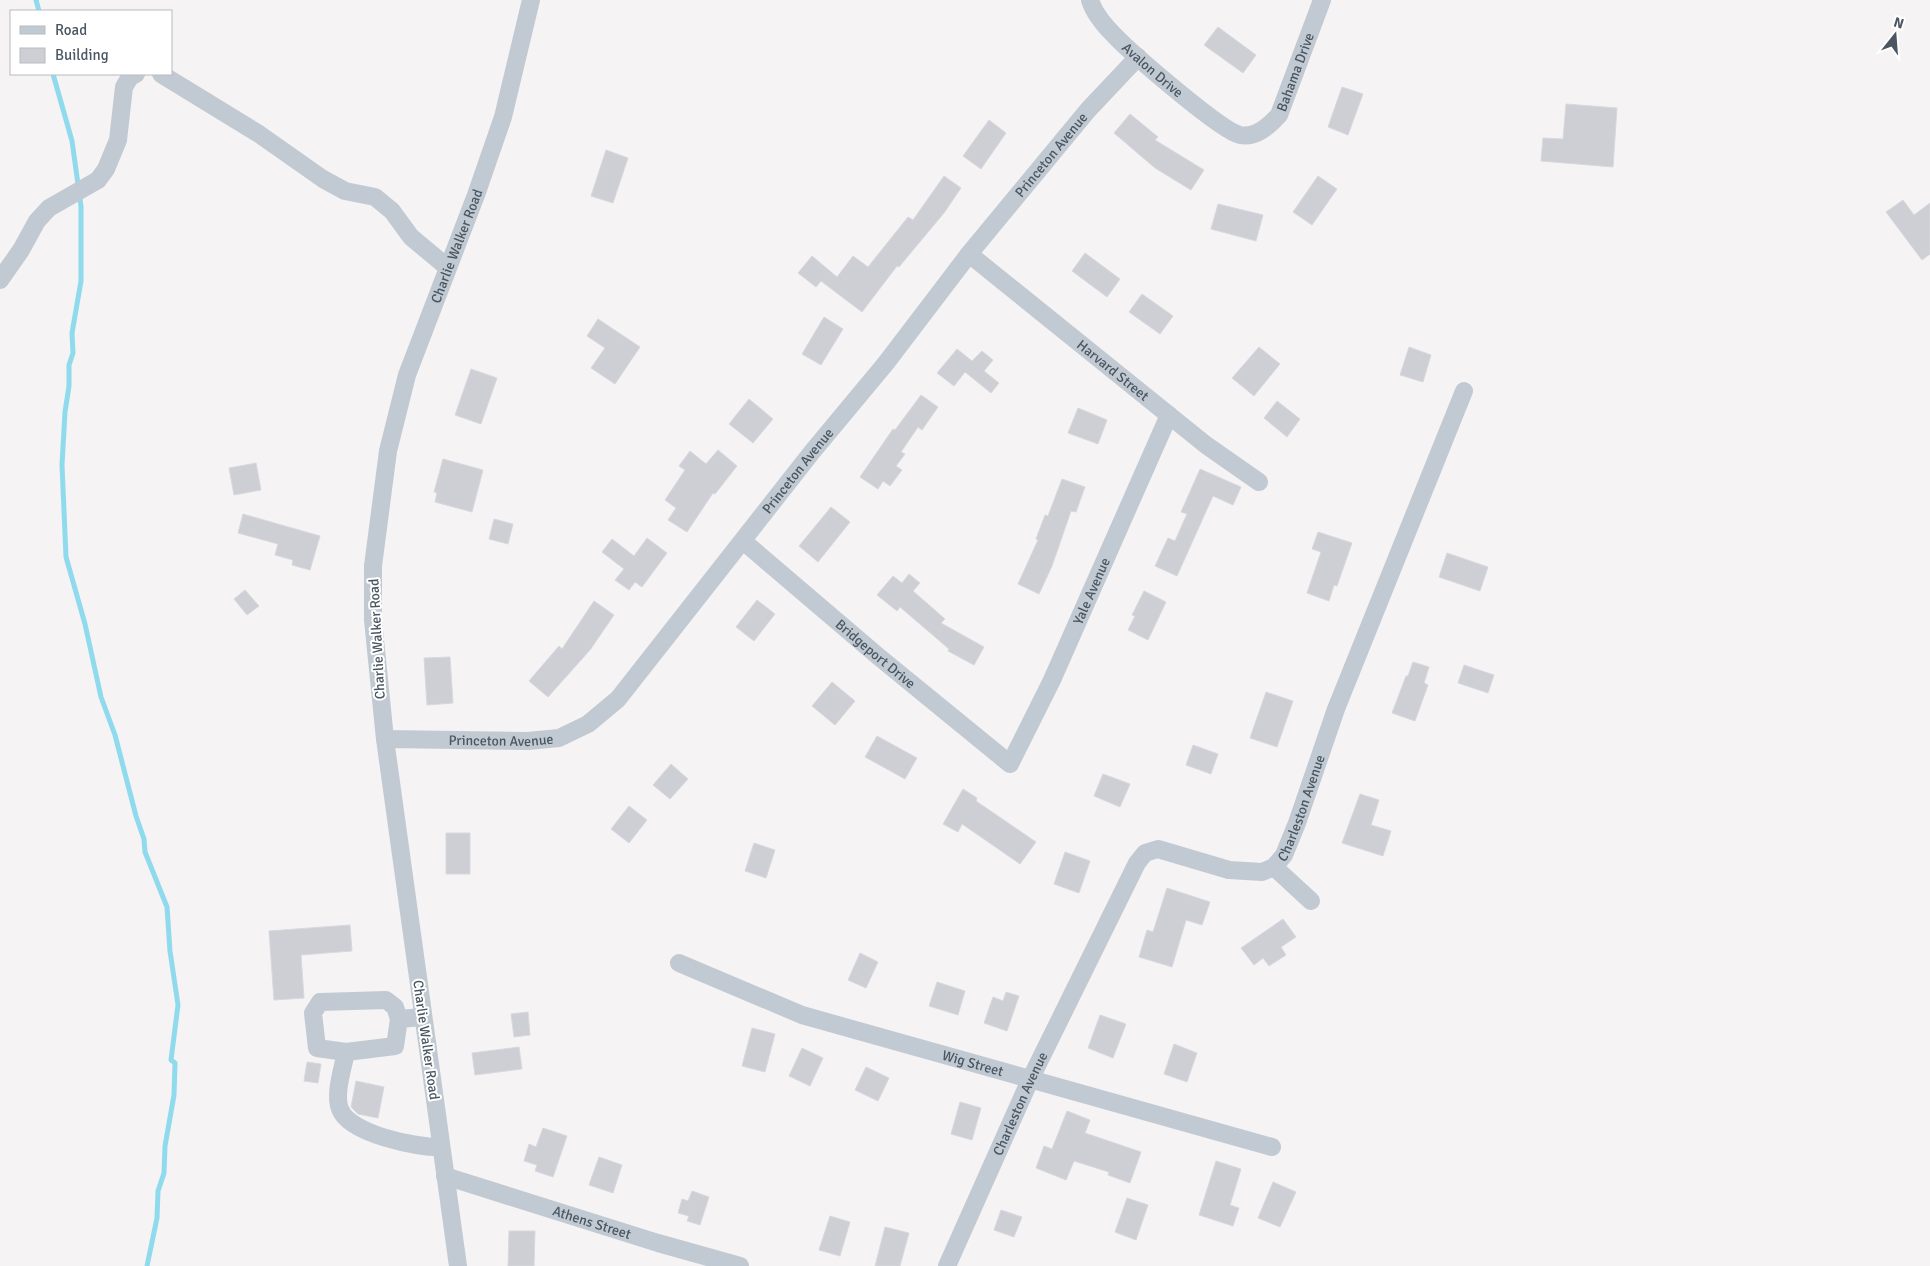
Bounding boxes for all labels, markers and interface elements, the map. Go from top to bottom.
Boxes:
legend [10,10,172,75]
north arrow [1870,10,1920,60]
text: N [1892,13,1906,33]
text: Road [55,21,87,39]
street label: Bahama Drive [1273,30,1318,114]
street label: Avalon Drive [1119,39,1187,101]
text: Building [55,46,109,64]
street label: Princeton Avenue [1011,109,1091,201]
street label: Charlie Walker Road [427,187,486,306]
street label: Harvard Street [1074,336,1153,404]
street label: Princeton Avenue [758,424,837,517]
street label: Yale Avenue [1069,555,1113,627]
street label: Charlie Walker Road [365,578,389,700]
street label: Bridgeport Drive [832,615,919,692]
street label: Princeton Avenue [448,730,554,750]
street label: Charleston Avenue [1274,752,1328,865]
street label: Charlie Walker Road [409,979,443,1101]
street label: Wig Street [940,1046,1005,1080]
street label: Charleston Avenue [989,1049,1051,1158]
street label: Athens Street [551,1202,633,1243]

